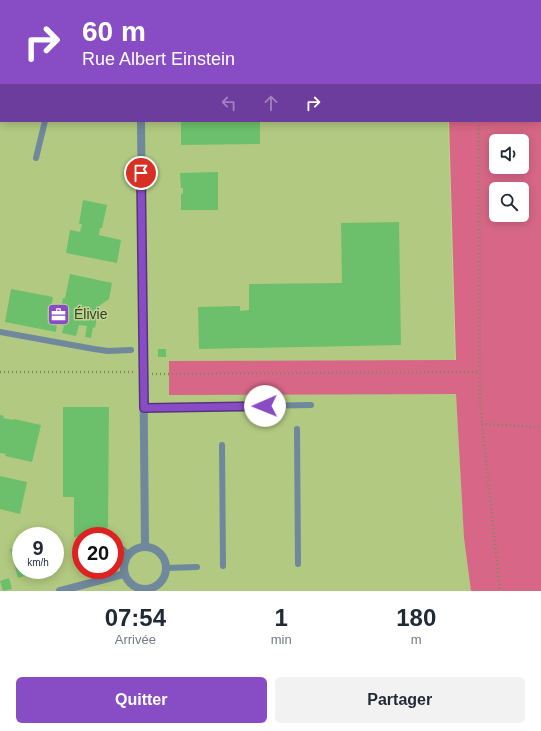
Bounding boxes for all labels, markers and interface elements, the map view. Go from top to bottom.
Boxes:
icon: right [16,16,68,68]
text: 60 m [82,16,146,47]
text: Rue Albert Einstein [82,49,235,69]
icon: left [218,92,240,114]
icon: ahead [260,92,282,114]
icon: right [302,92,324,114]
map controls [489,134,529,222]
button: sound [489,134,529,174]
pin [124,156,158,190]
icon: arrive [130,162,152,184]
button: search [489,182,529,222]
office icon: Élivie [45,301,71,327]
place label: Élivie [74,306,108,322]
position arrow [244,385,286,427]
speed limit sign: 20 [72,527,124,579]
text: 9 [32,537,44,559]
text: km/h [27,557,49,568]
text: 07:54 [105,604,166,631]
text: 1 [274,604,288,631]
text: 180 [396,604,436,631]
text: Arrivée [115,632,156,647]
text: min [271,632,292,647]
text: m [411,632,422,647]
button: Quitter [16,677,267,723]
button: Partager [275,677,525,723]

